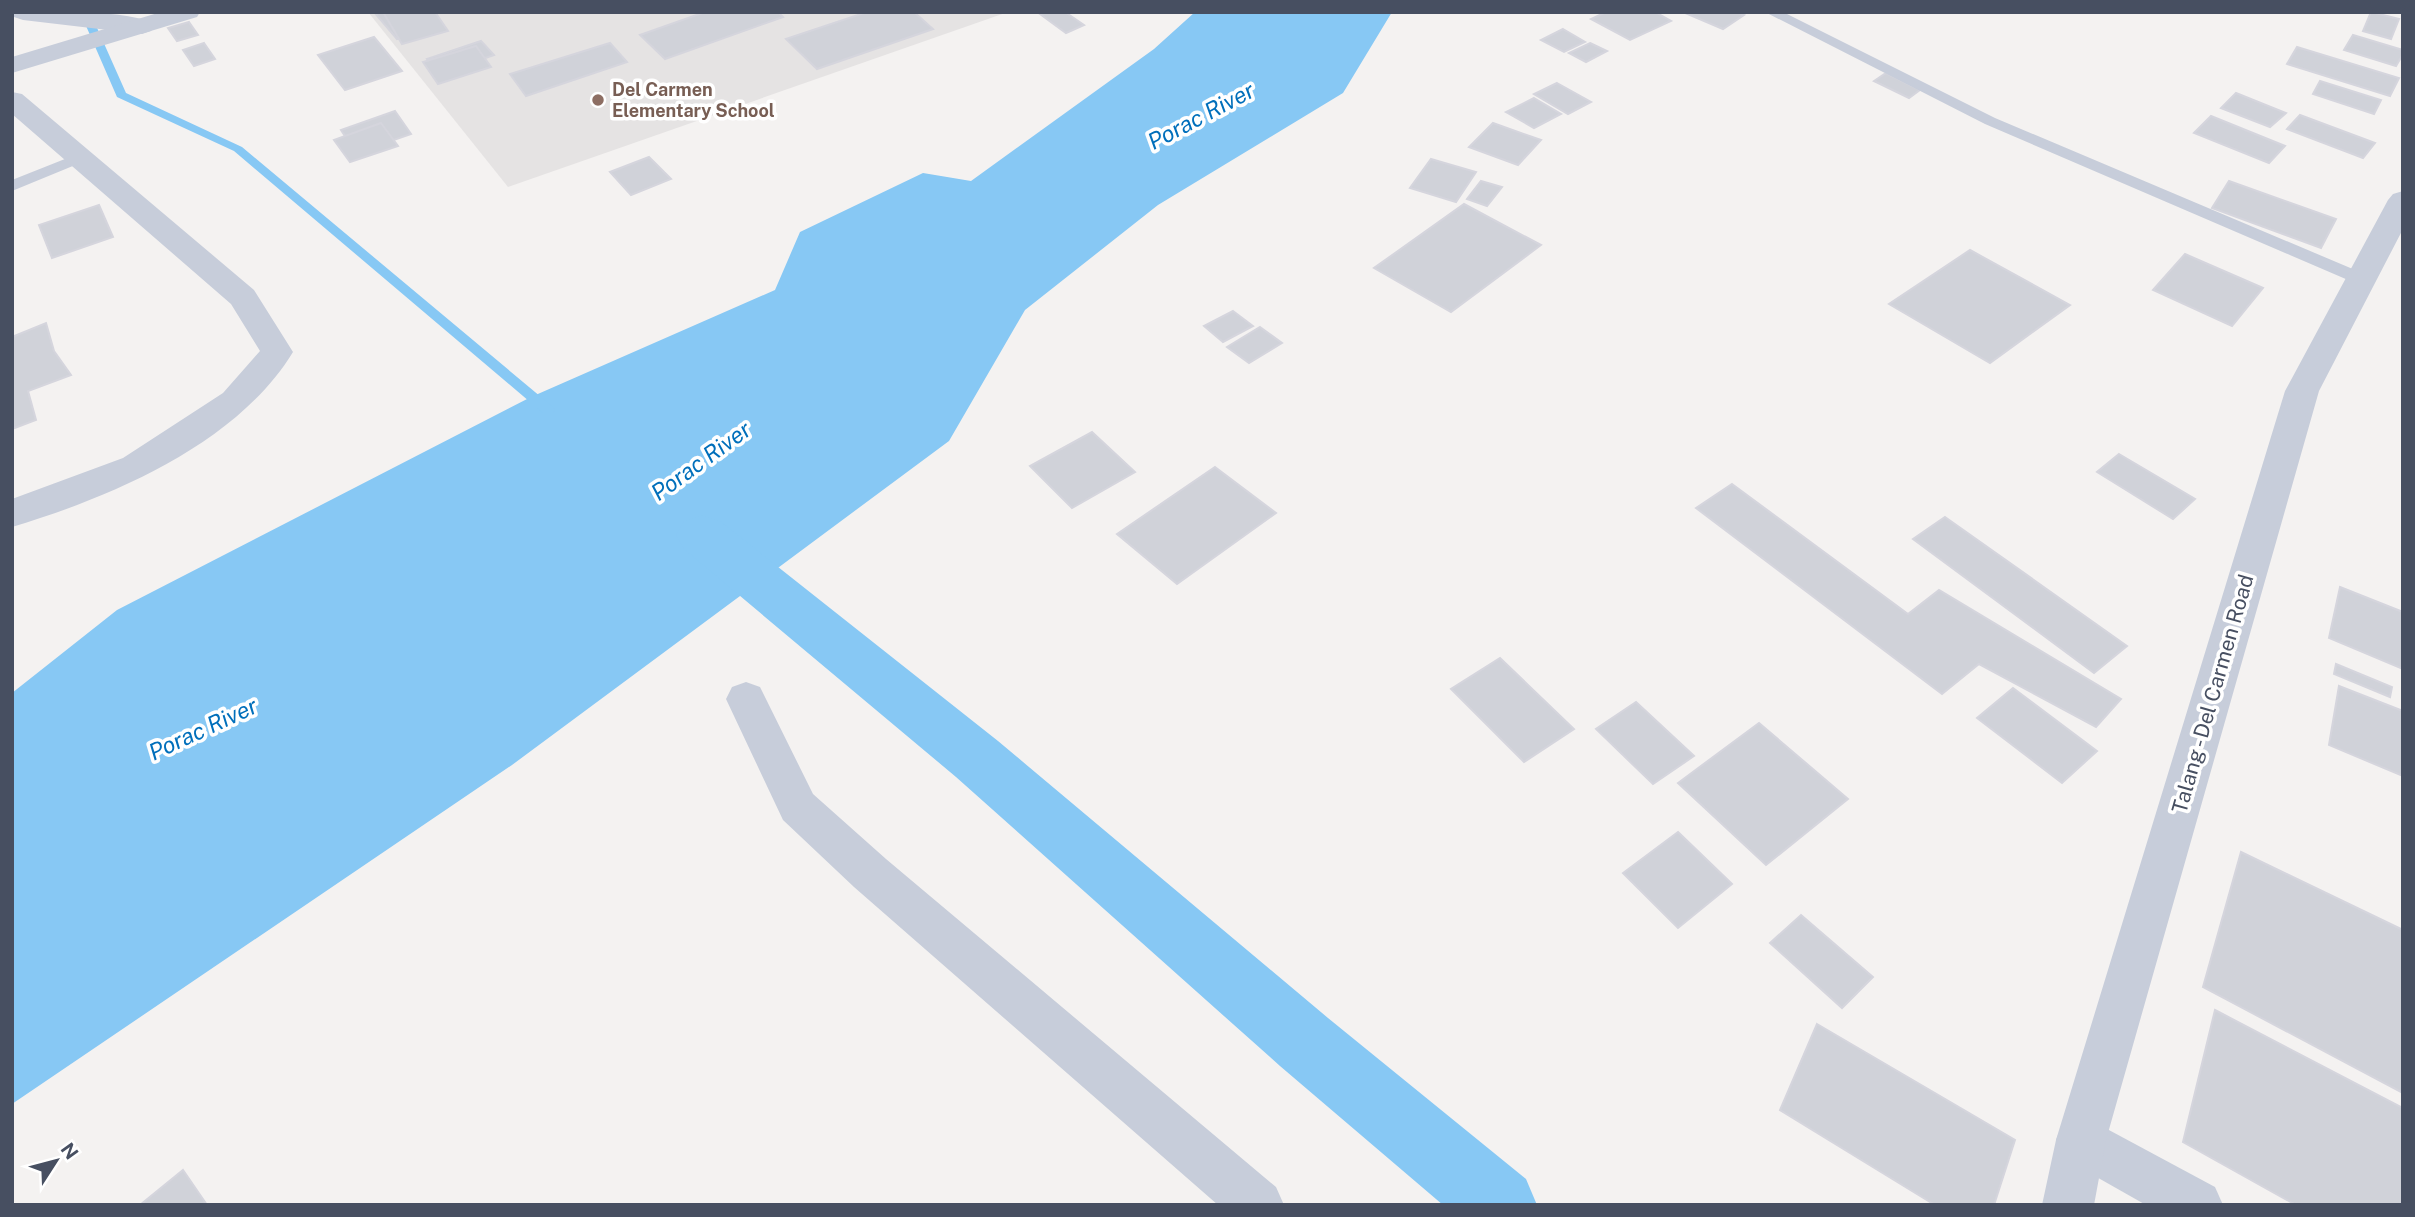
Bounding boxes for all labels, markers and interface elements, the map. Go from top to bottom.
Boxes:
water label: Porac River [1143,76,1259,155]
place label: Del Carmen Elementary School [612,79,775,121]
marker: Del Carmen Elementary School [590,92,606,108]
water label: Porac River [645,415,756,506]
street label: Talang - Del Carmen Road [2166,572,2259,816]
water label: Porac River [144,691,262,765]
north arrow [21,1126,91,1196]
text: N [56,1139,83,1163]

